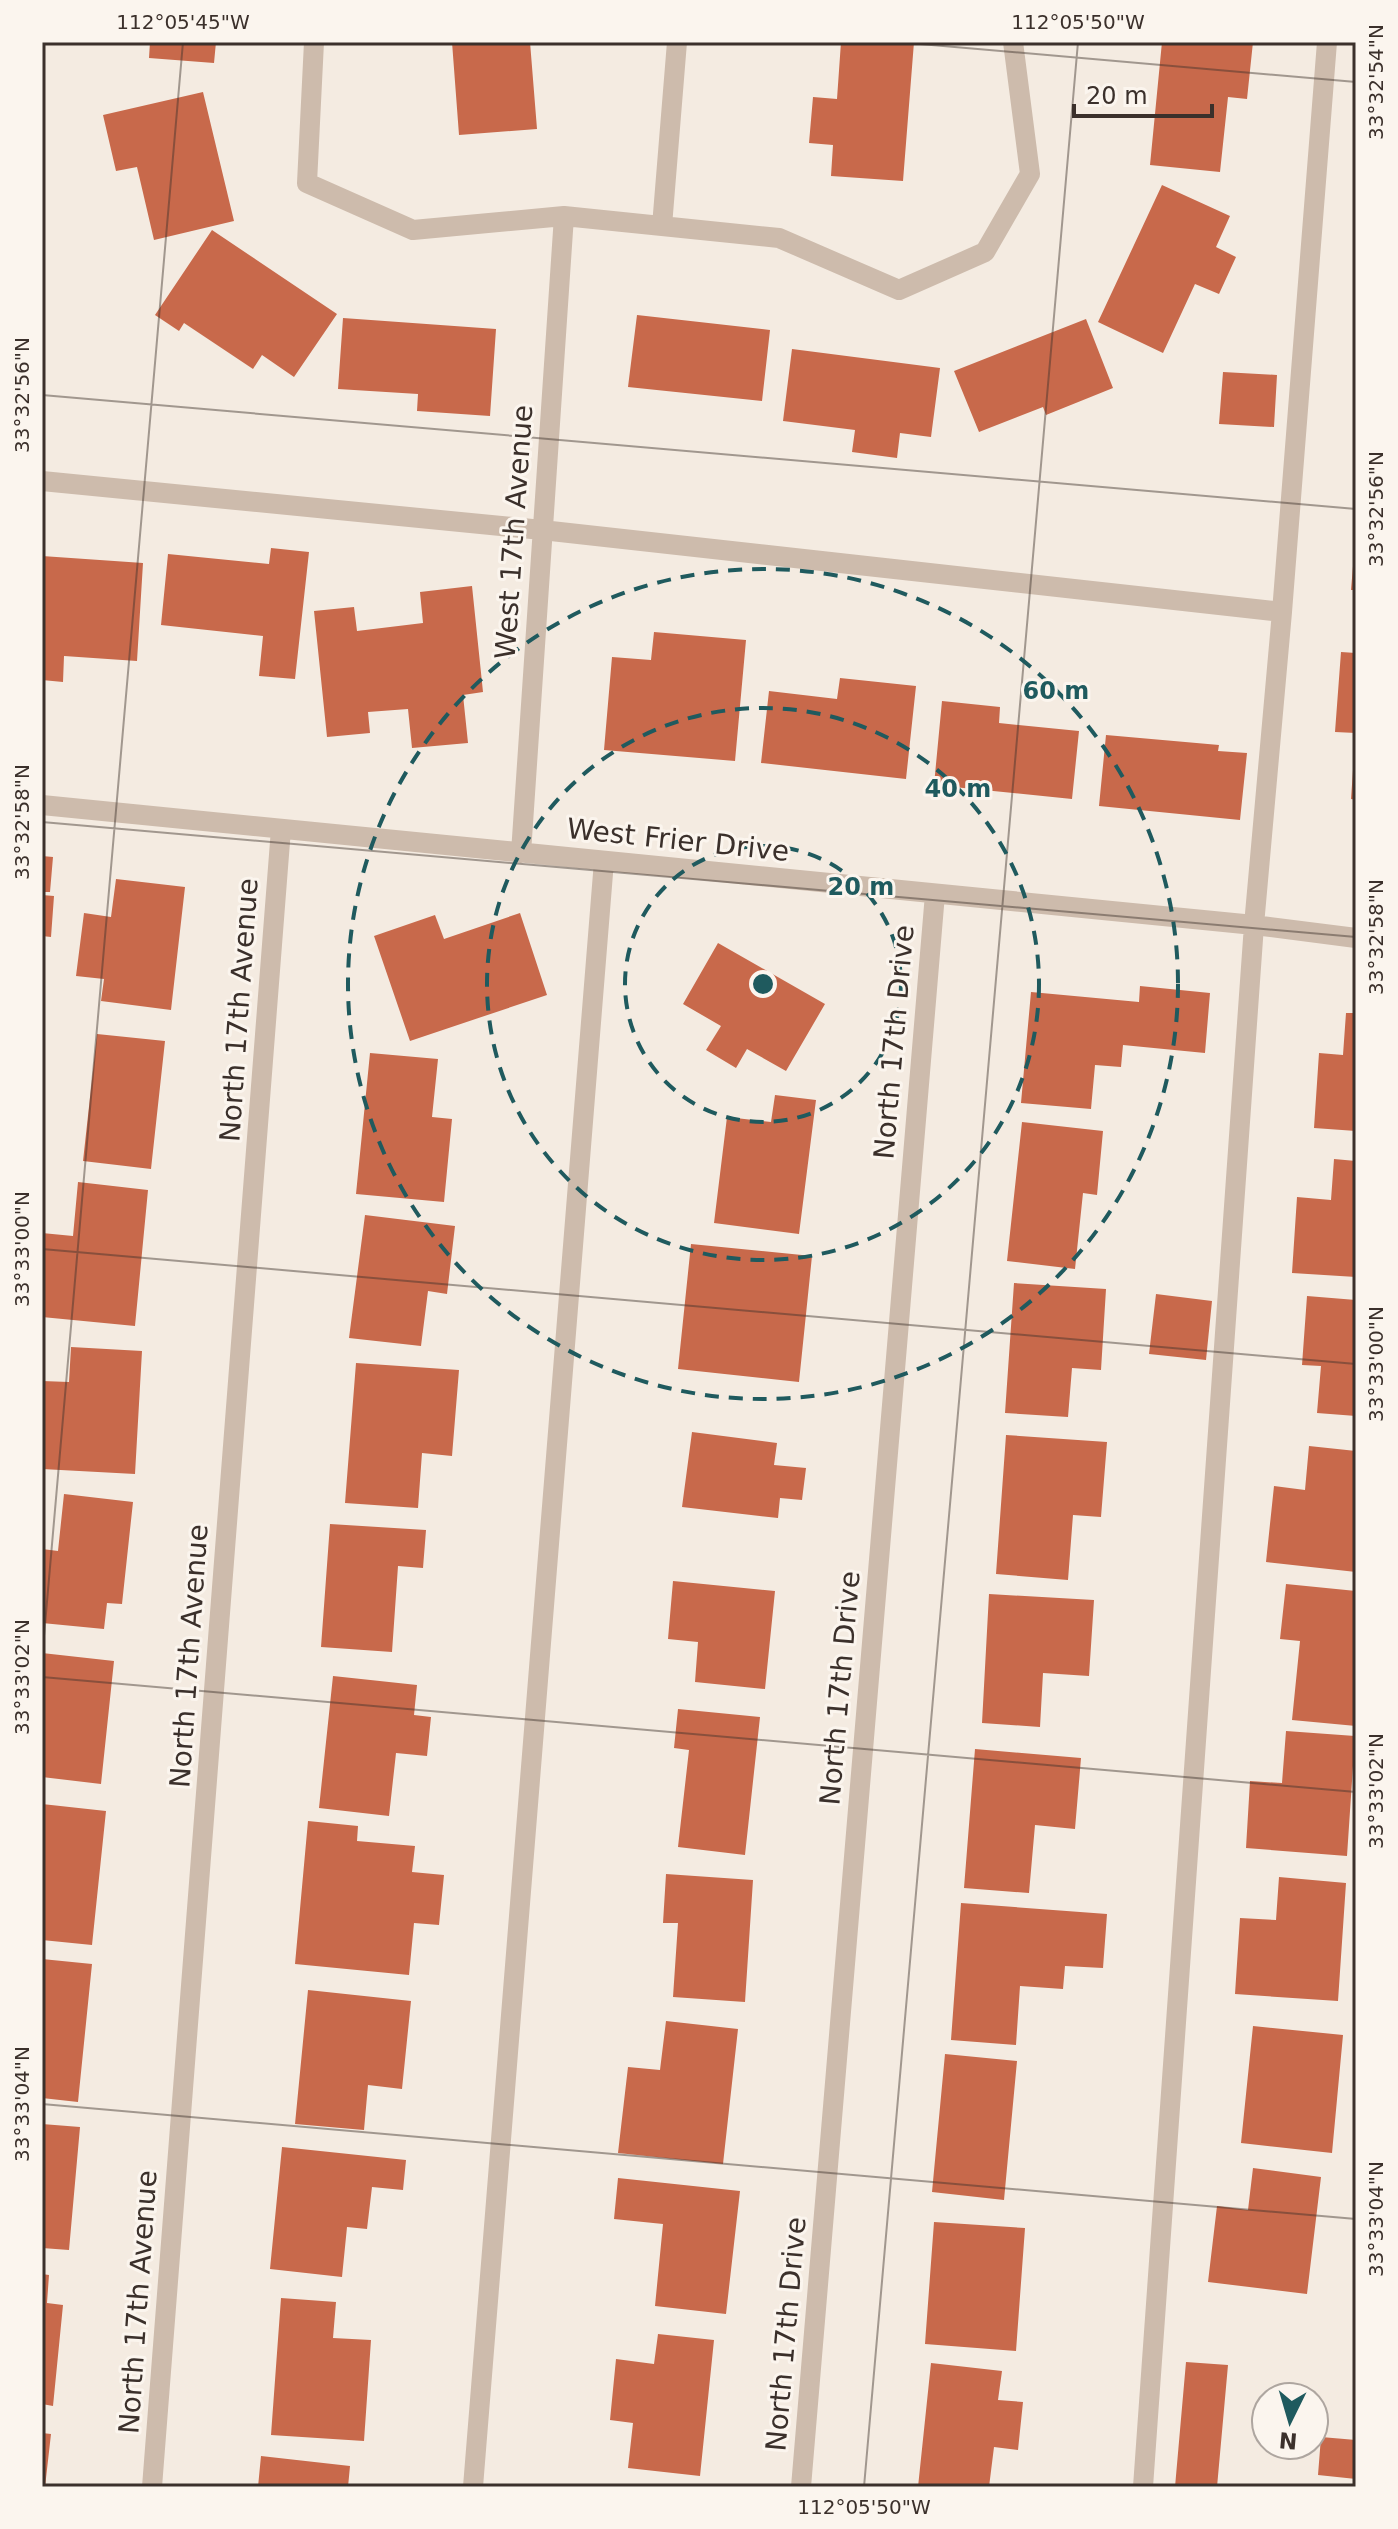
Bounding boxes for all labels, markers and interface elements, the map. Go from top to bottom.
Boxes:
text: 112°05'45"W [116,10,250,34]
text: 112°05'50"W [1011,10,1145,34]
text: 33°32'54"N [1364,24,1388,140]
scale bar [1074,68,1212,118]
text: 20 m [1086,82,1148,110]
text: 33°32'56"N [10,337,34,453]
street label: West 17th Avenue [489,404,539,660]
text: 33°32'56"N [1364,451,1388,567]
text: 60 m [1023,677,1089,705]
text: 33°32'58"N [10,764,34,880]
text: 40 m [925,775,991,803]
street label: West Frier Drive [565,812,791,868]
text: 20 m [828,873,894,901]
street label: North 17th Avenue [213,877,265,1143]
text: 33°32'58"N [1364,879,1388,995]
street label: North 17th Drive [867,923,921,1161]
centre of rings [749,970,777,998]
text: 33°33'00"N [10,1191,34,1307]
text: 33°33'00"N [1364,1306,1388,1422]
street label: North 17th Avenue [163,1523,215,1789]
street label: North 17th Drive [813,1569,867,1807]
text: 33°33'02"N [10,1619,34,1735]
text: 33°33'02"N [1364,1733,1388,1849]
text: 33°33'04"N [10,2046,34,2162]
text: 33°33'04"N [1364,2161,1388,2277]
street label: North 17th Avenue [112,2169,164,2435]
street label: North 17th Drive [759,2215,813,2453]
north arrow [1250,2381,1330,2461]
text: N [1278,2427,1299,2454]
text: 112°05'50"W [797,2495,931,2519]

